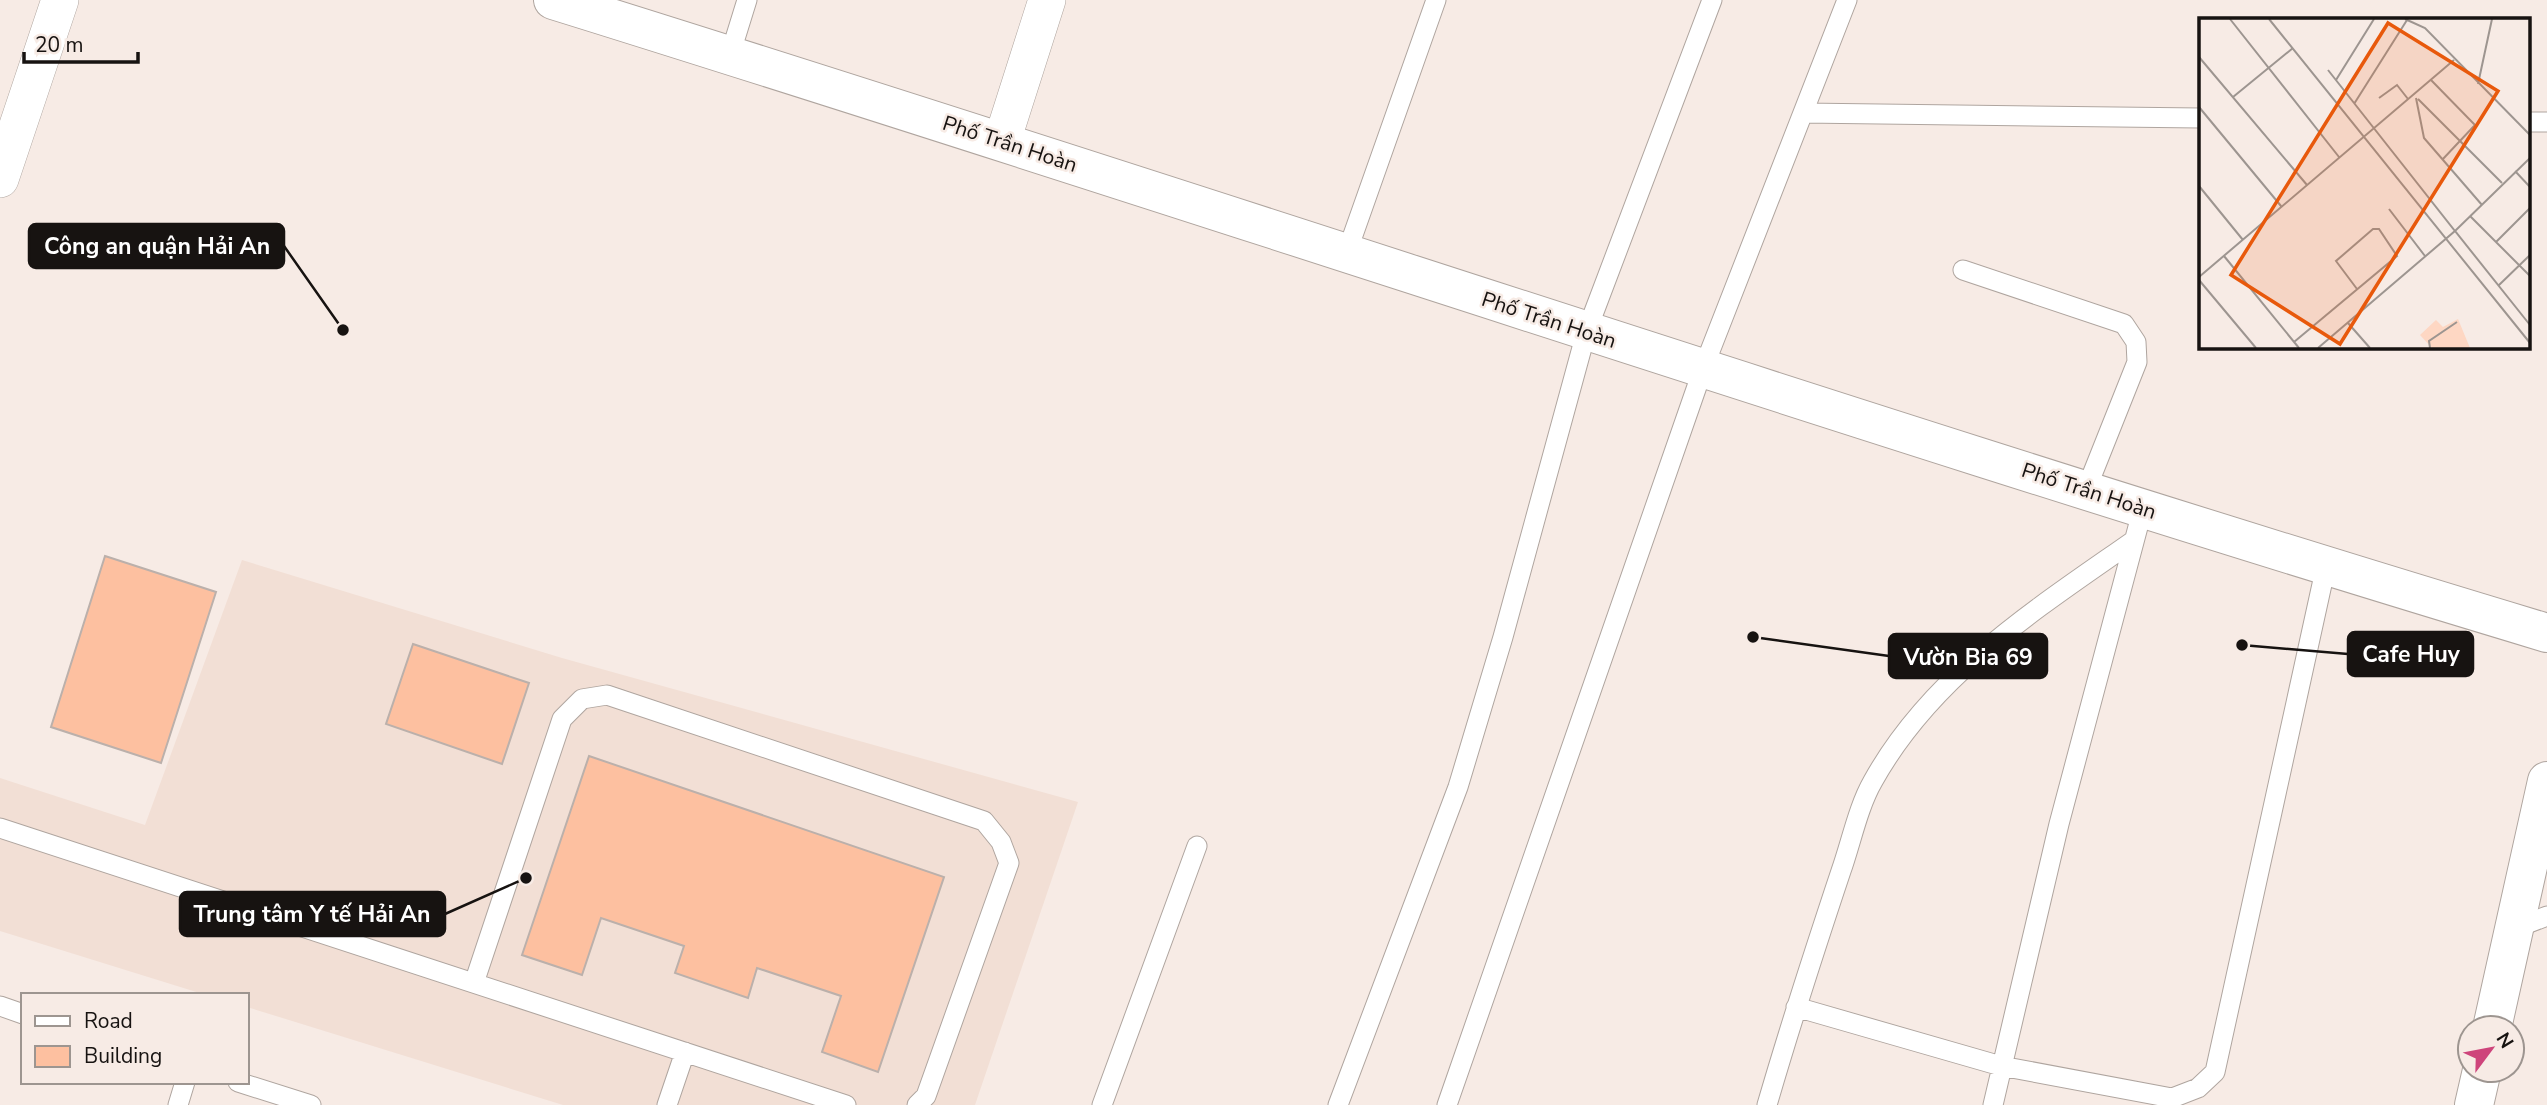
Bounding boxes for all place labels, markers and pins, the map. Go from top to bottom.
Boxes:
callout: Công an quận Hải An [29,224,284,268]
callout: Cafe Huy [2348,632,2473,676]
callout: Vườn Bia 69 [1889,634,2047,678]
callout: Trung tâm Y tế Hải An [180,892,445,936]

